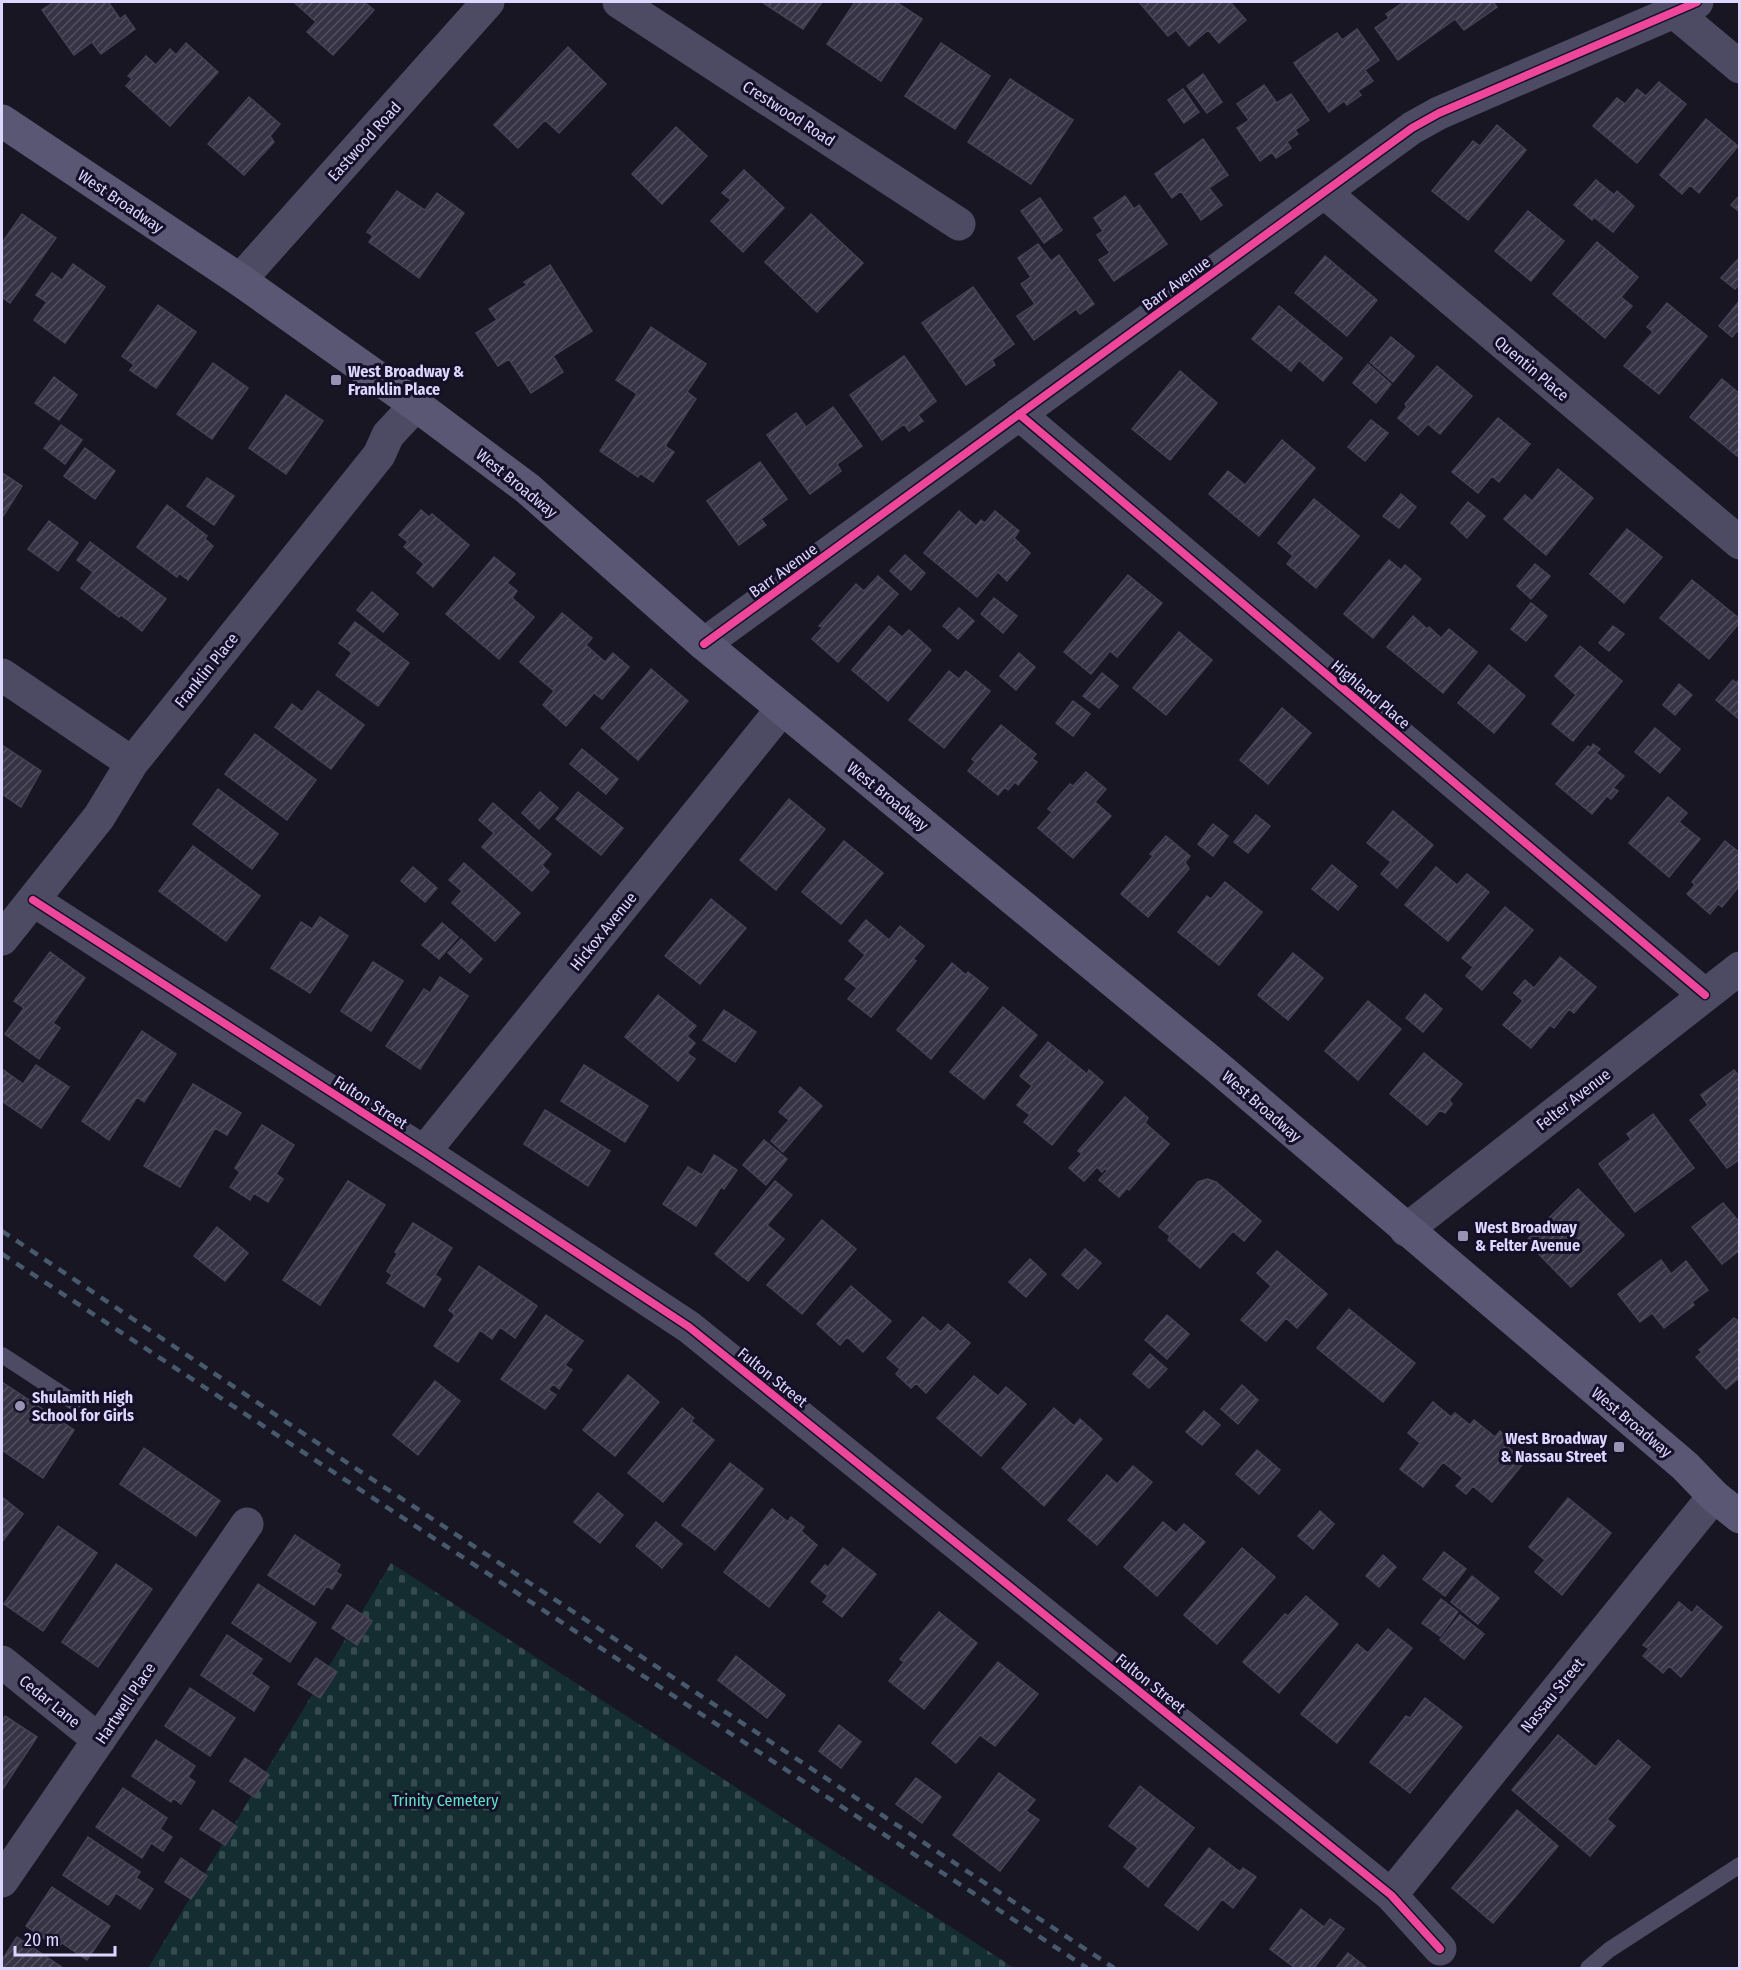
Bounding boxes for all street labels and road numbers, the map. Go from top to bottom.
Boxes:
street label: Crestwood Road [739,77,838,150]
street label: Eastwood Road [324,98,405,185]
street label: West Broadway [74,166,168,237]
street label: Barr Avenue [1139,252,1214,314]
street label: Quentin Place [1491,332,1573,405]
street label: West Broadway [472,445,562,523]
street label: Barr Avenue [746,539,821,601]
street label: Franklin Place [171,629,242,711]
street label: Highland Place [1327,656,1414,733]
street label: West Broadway [843,758,933,836]
street label: Hickox Avenue [566,888,641,974]
street label: Felter Avenue [1532,1064,1614,1134]
street label: West Broadway [1218,1067,1306,1147]
street label: Fulton Street [330,1072,412,1134]
street label: Fulton Street [734,1344,812,1412]
street label: West Broadway [1588,1383,1676,1462]
street label: Fulton Street [1112,1650,1190,1718]
street label: Nassau Street [1517,1654,1589,1736]
street label: Hartwell Place [91,1659,160,1747]
street label: Cedar Lane [15,1671,84,1732]

